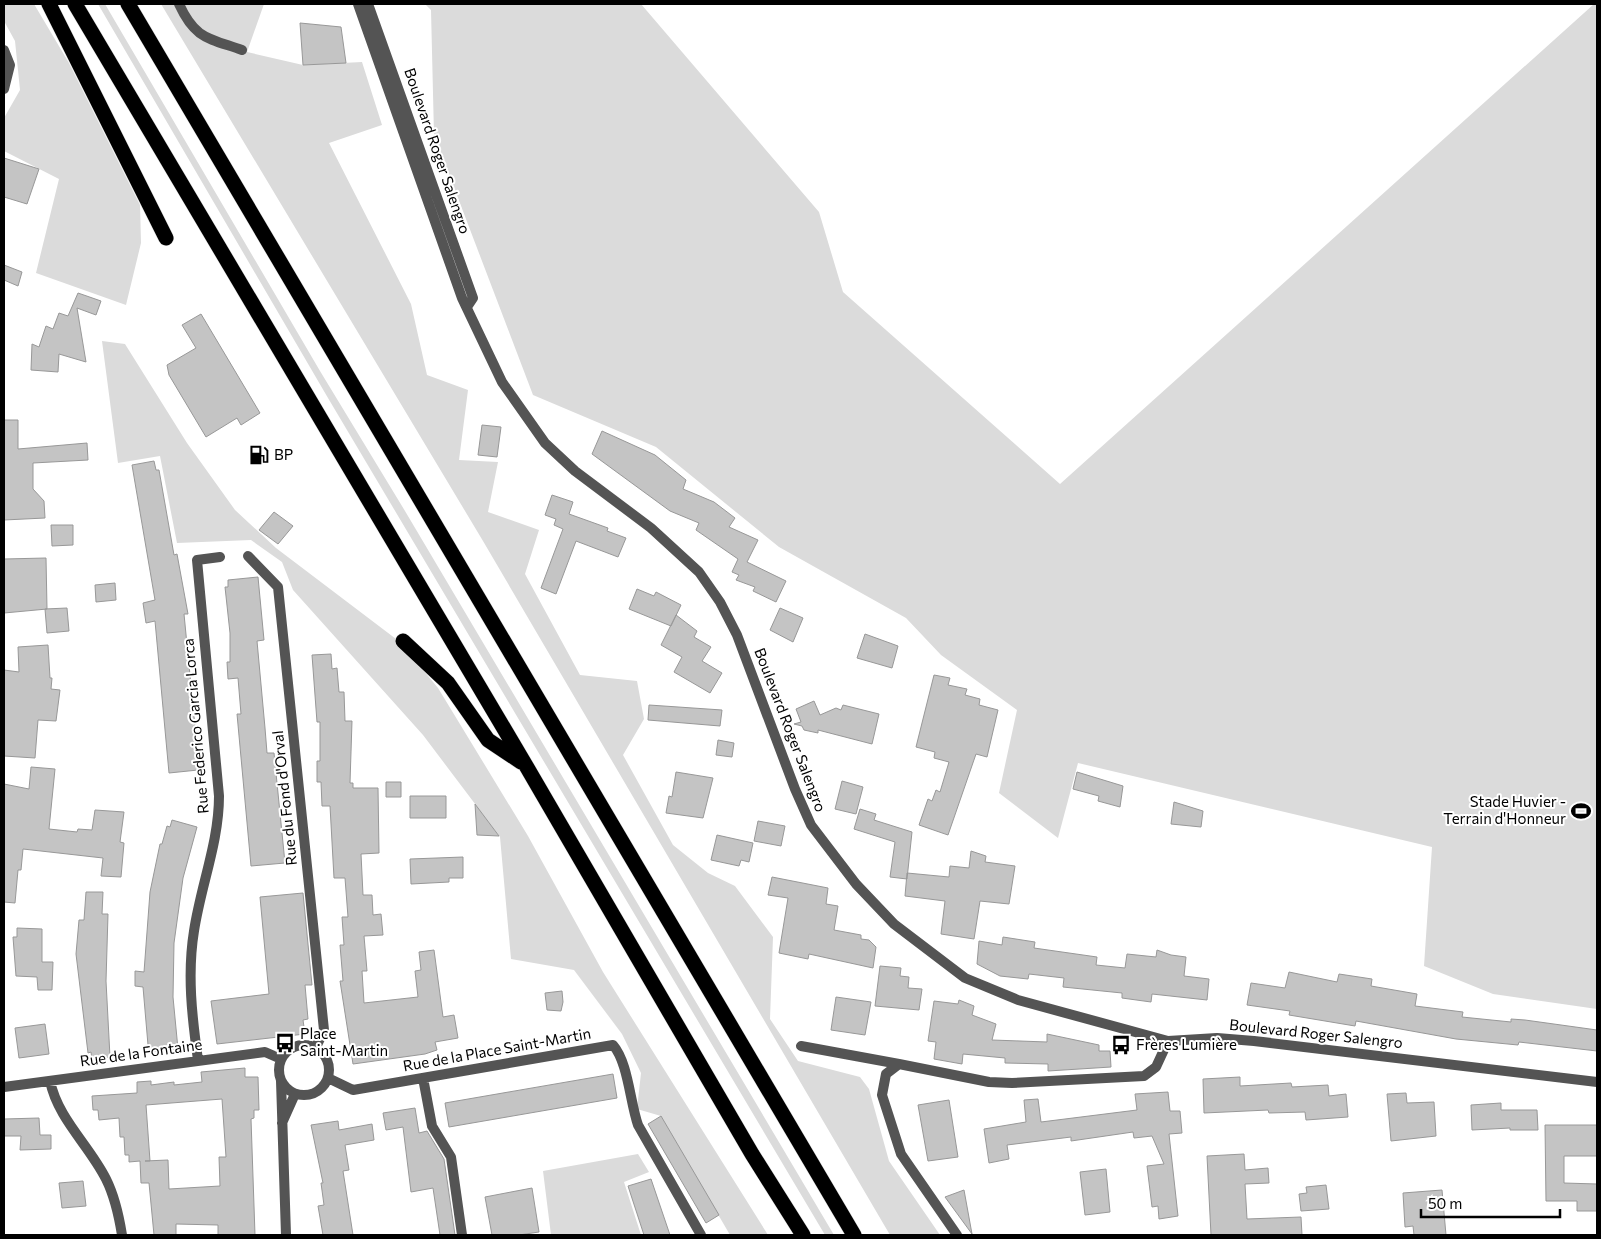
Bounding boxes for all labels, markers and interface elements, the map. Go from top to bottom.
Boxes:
street label: Boulevard Roger Salengro [401,65,475,236]
fuel station icon: BP [248,444,270,466]
place label: BP [274,445,293,463]
street label: Rue Federico Garcia Lorca [178,638,212,815]
street label: Boulevard Roger Salengro [751,645,831,814]
street label: Rue du Fond d'Orval [268,730,300,866]
place label: Stade Huvier - Terrain d'Honneur [1443,792,1566,827]
sports icon: Stade Huvier - Terrain d'Honneur [1570,800,1592,822]
street label: Boulevard Roger Salengro [1229,1015,1404,1051]
place label: Place Saint-Martin [300,1024,388,1059]
street label: Rue de la Place Saint-Martin [401,1024,592,1074]
bus stop icon: Place Saint-Martin [274,1032,296,1054]
bus stop icon: Frères Lumière [1110,1034,1132,1056]
street label: Rue de la Fontaine [79,1035,203,1070]
place label: Frères Lumière [1136,1035,1237,1053]
scale bar [1421,1186,1560,1218]
text: 50 m [1428,1194,1462,1212]

